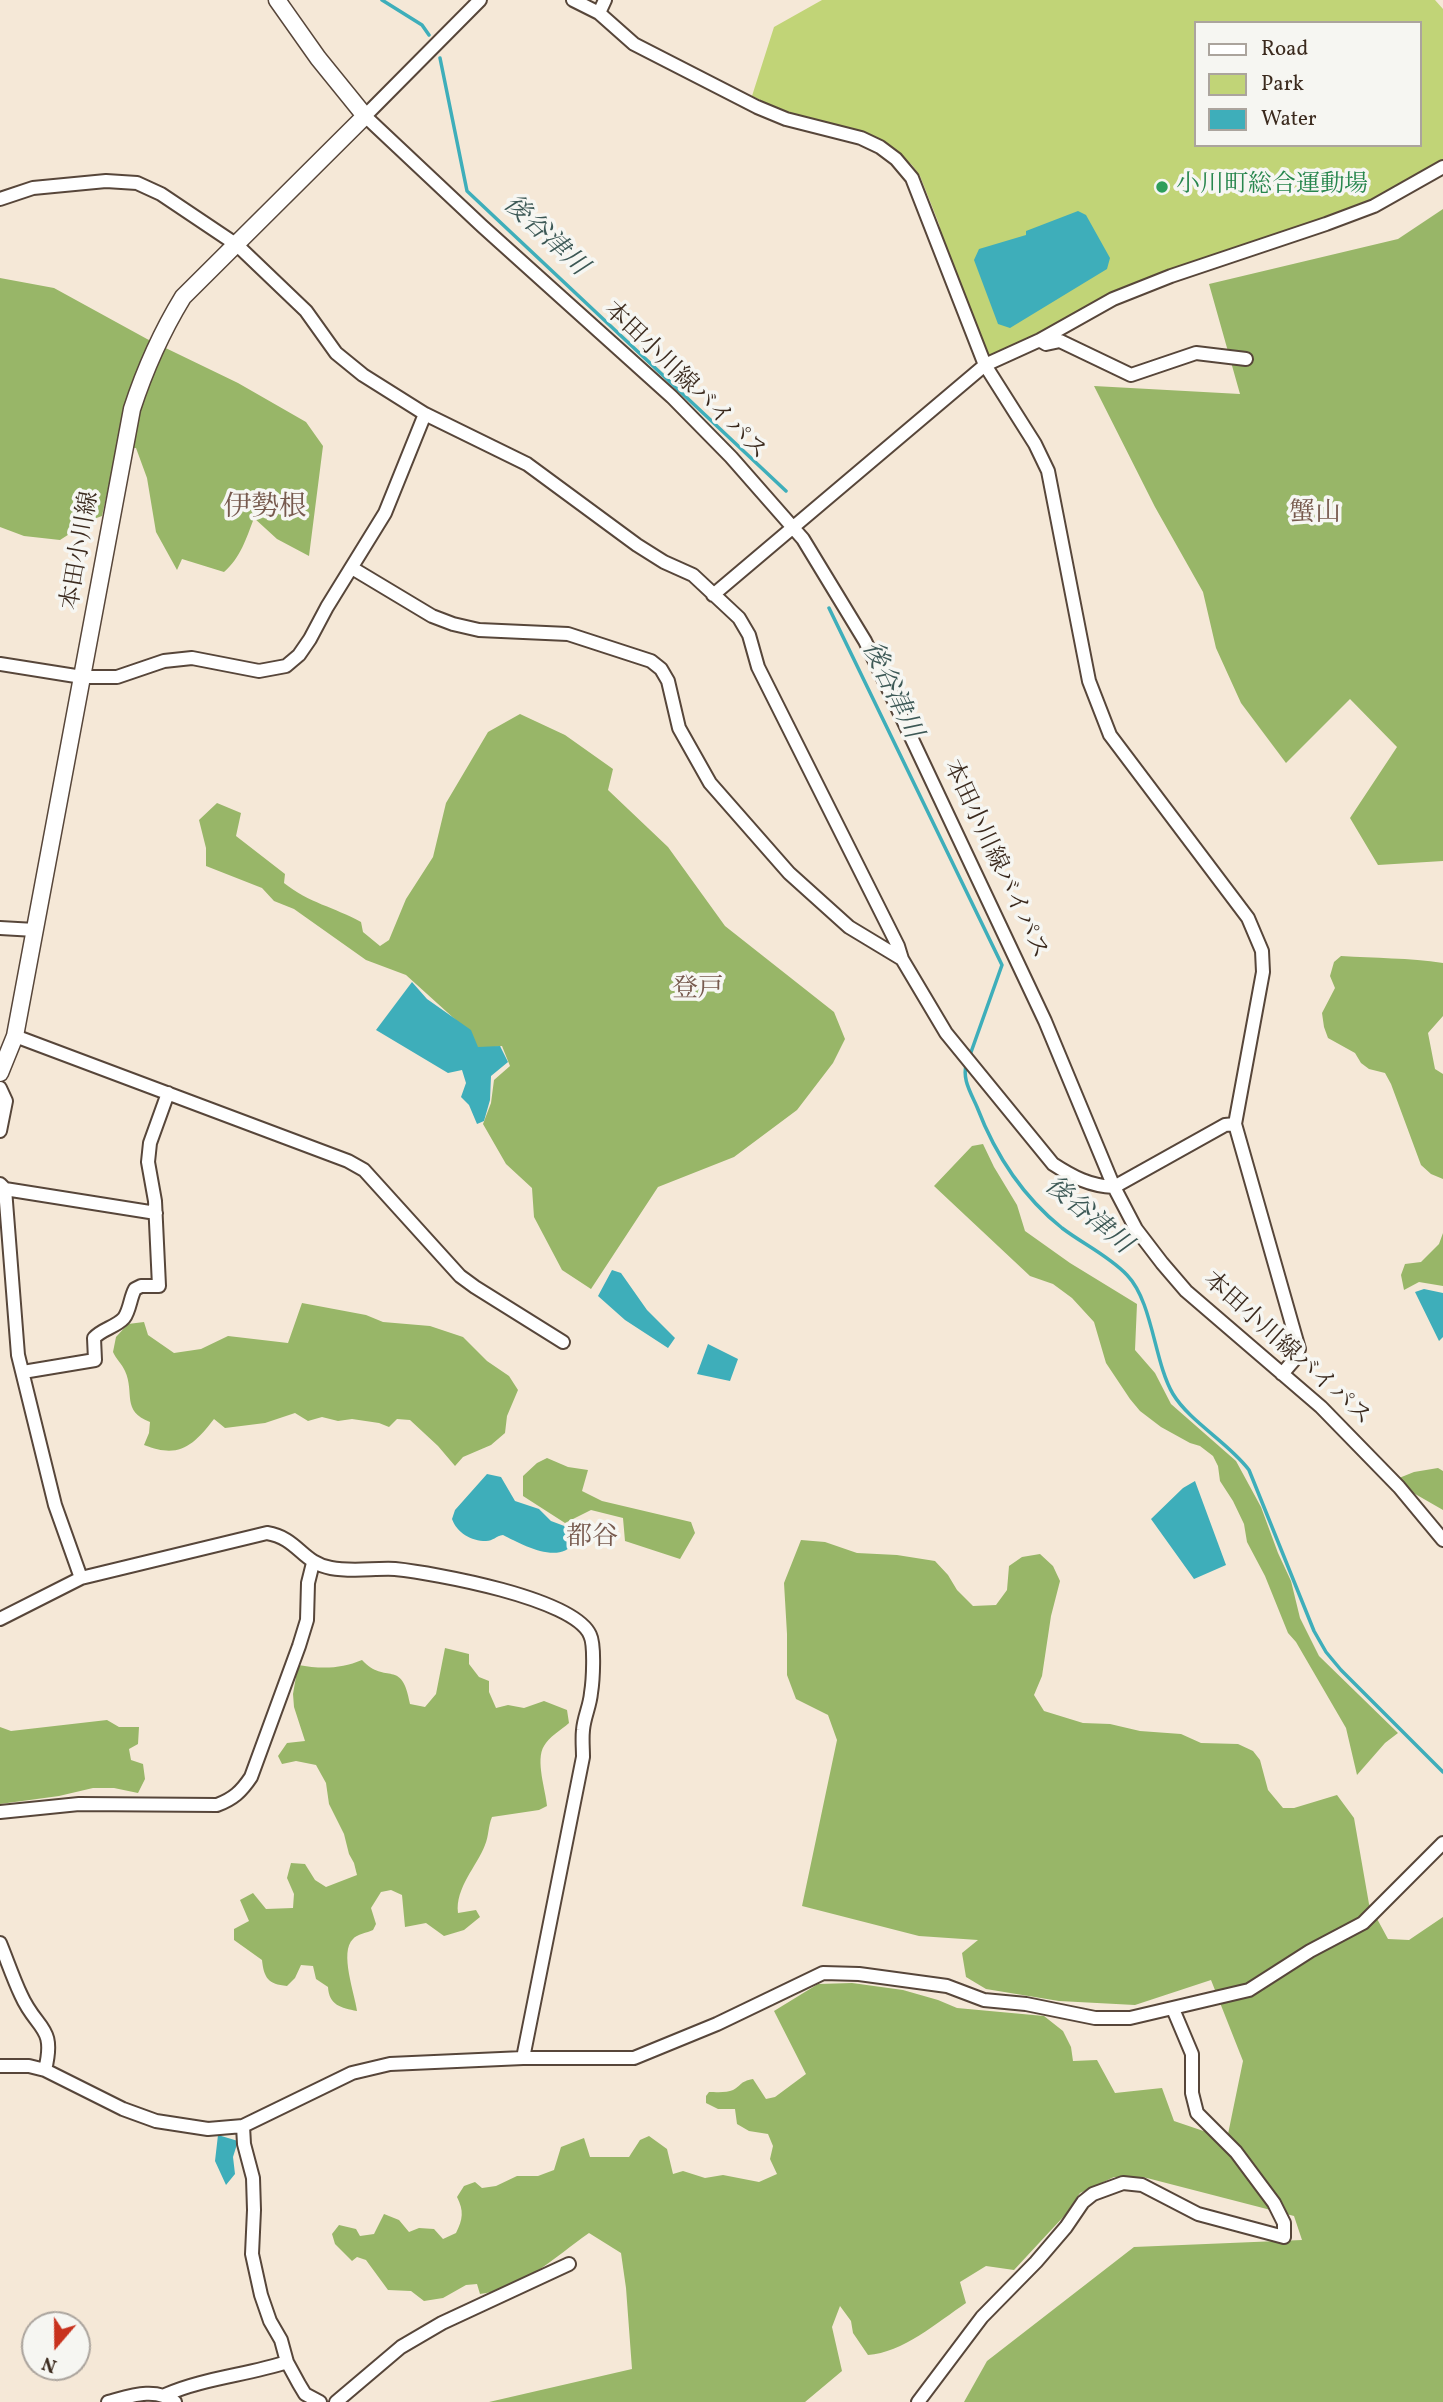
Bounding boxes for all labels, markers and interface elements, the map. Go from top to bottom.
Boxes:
legend [1194,21,1422,147]
text: Road [1261,35,1308,64]
text: Park [1261,70,1304,99]
text: Water [1261,105,1317,134]
place label: 小川町総合運動場 [1176,173,1368,201]
marker: 小川町総合運動場 [1154,179,1170,195]
water label: 後谷津川 [495,190,593,284]
street label: 本田小川線バイパス [596,297,772,467]
street label: 本田小川線 [57,489,107,613]
district label: 伊勢根 [223,493,307,527]
district label: 蟹山 [1289,499,1341,531]
water label: 後谷津川 [853,637,927,745]
street label: 本田小川線バイパス [935,756,1053,964]
district label: 登戸 [672,975,724,1007]
water label: 後谷津川 [1037,1172,1137,1262]
street label: 本田小川線バイパス [1196,1267,1376,1433]
district label: 都谷 [566,1523,618,1555]
north arrow [21,2311,91,2381]
text: N [39,2349,60,2378]

